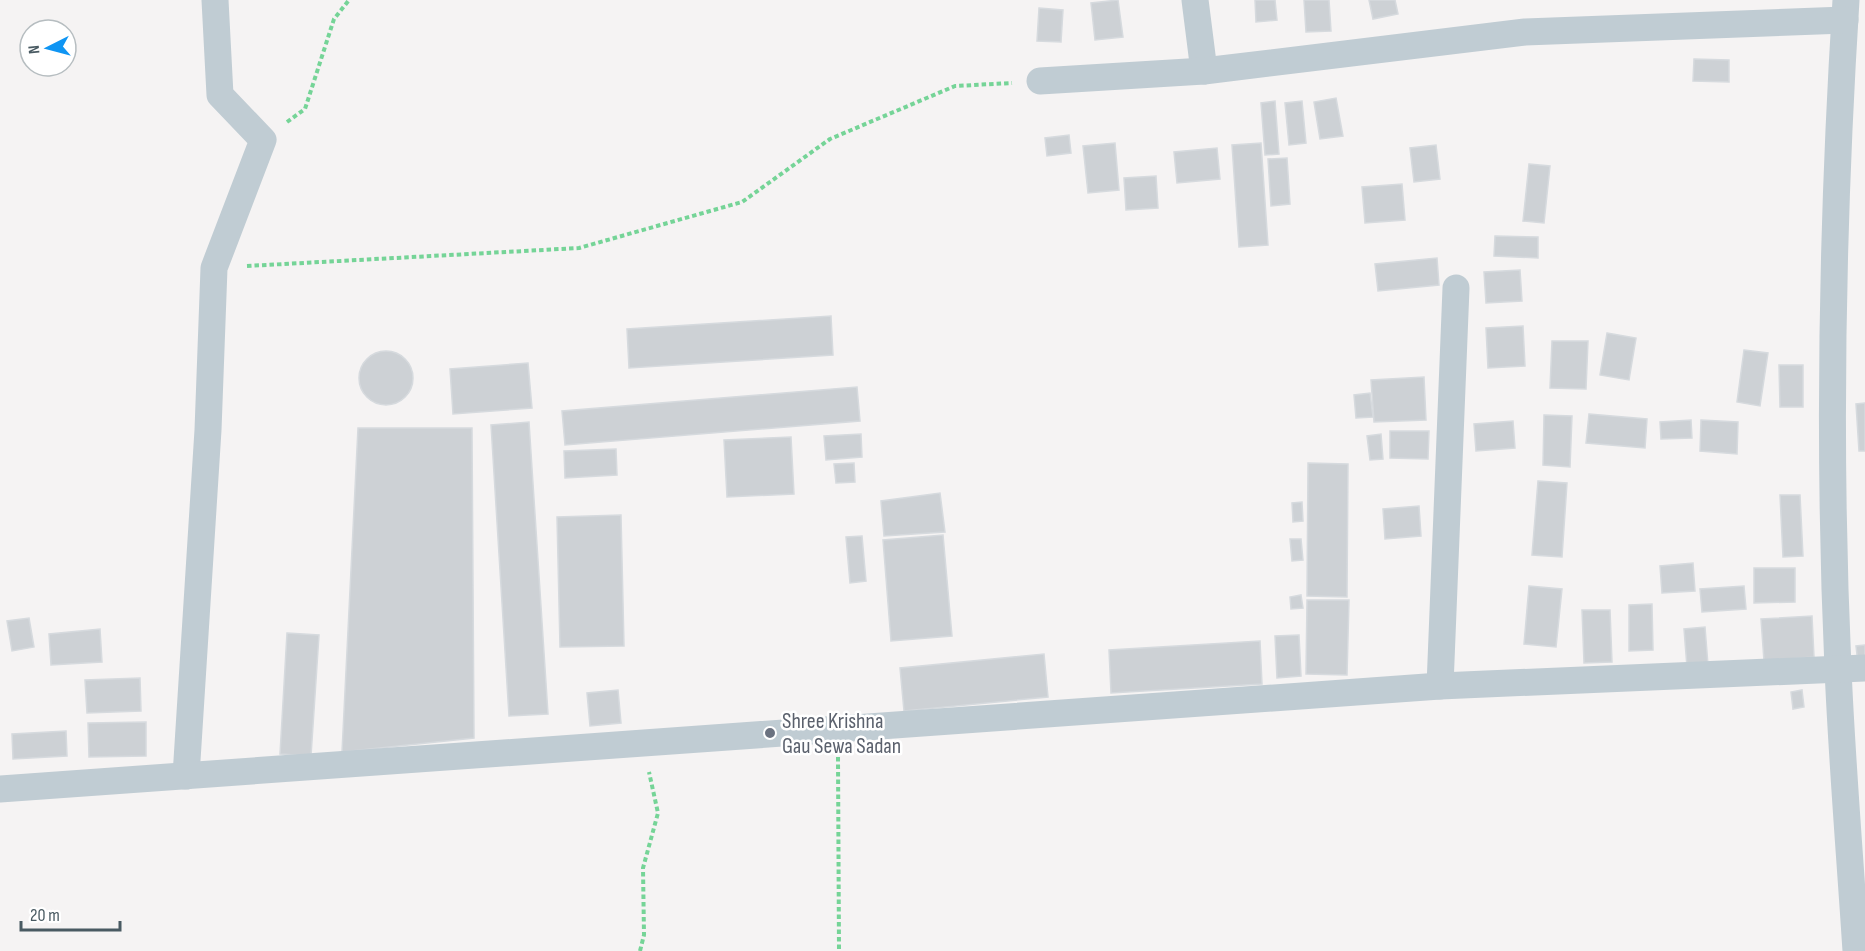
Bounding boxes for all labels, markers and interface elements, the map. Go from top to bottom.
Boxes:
north arrow [18,18,78,78]
text: N [25,44,44,55]
place label: Shree Krishna Gau Sewa Sadan [782,708,901,760]
marker: Shree Krishna Gau Sewa Sadan [763,726,777,740]
scale bar [21,894,120,932]
text: 20 m [30,905,60,926]

